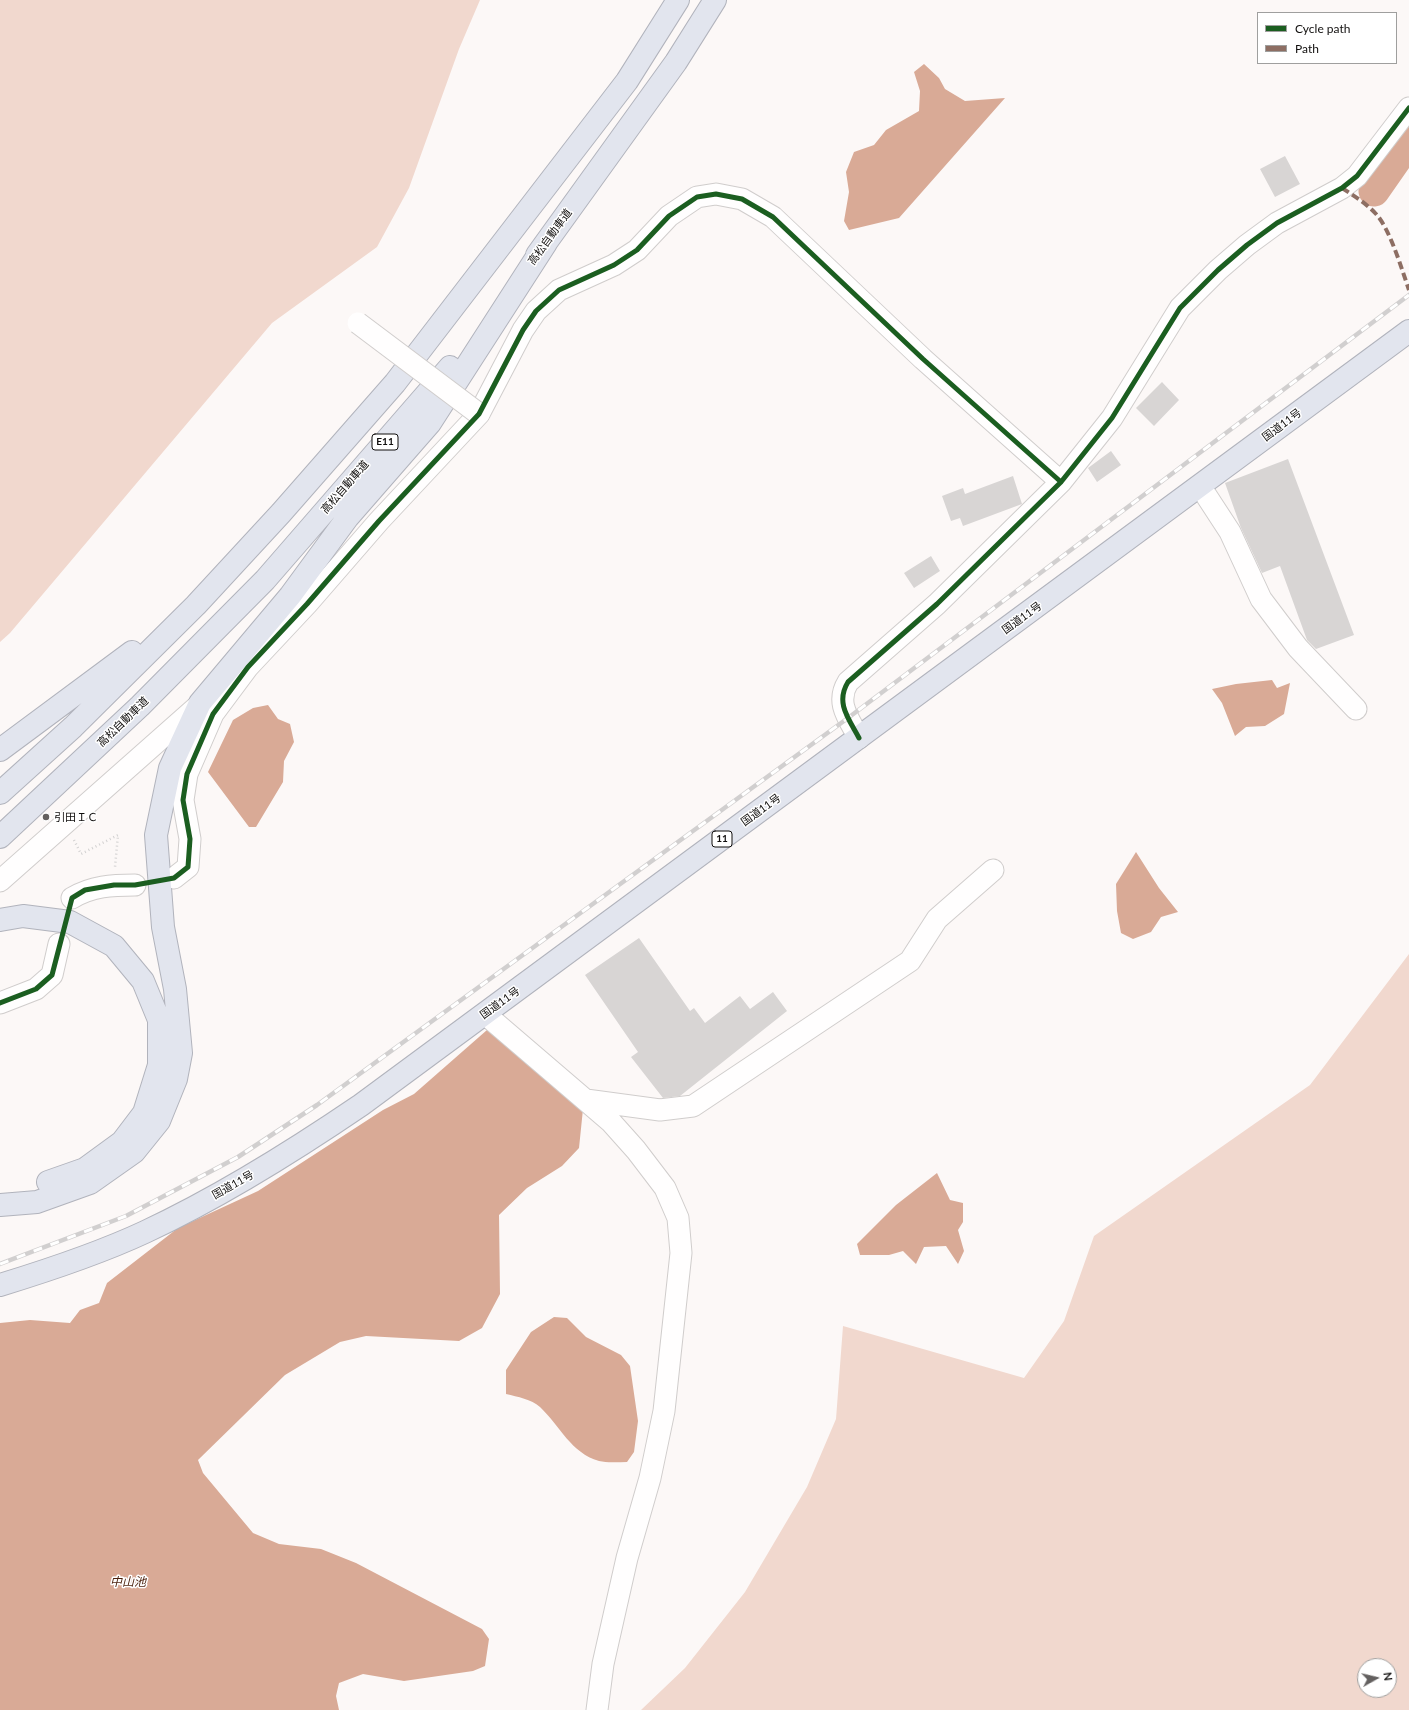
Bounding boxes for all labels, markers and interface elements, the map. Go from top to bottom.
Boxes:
legend [1257,12,1397,64]
text: Cycle path [1295,21,1350,36]
text: Path [1295,41,1319,56]
street label: 高松自動車道 [525,206,575,268]
street label: 国道11号 [1260,406,1304,444]
road number: E11 [372,434,398,450]
street label: 高松自動車道 [318,458,372,516]
street label: 国道11号 [1000,599,1044,637]
street label: 高松自動車道 [95,694,151,750]
street label: 国道11号 [739,791,783,829]
place label: 引田ＩＣ [54,810,98,824]
marker: 引田ＩＣ [41,812,51,822]
road number: 11 [712,831,732,847]
street label: 国道11号 [478,984,522,1022]
street label: 国道11号 [210,1168,256,1202]
water label: 中山池 [110,1575,146,1589]
north arrow [1357,1658,1397,1698]
text: N [1381,1671,1395,1681]

